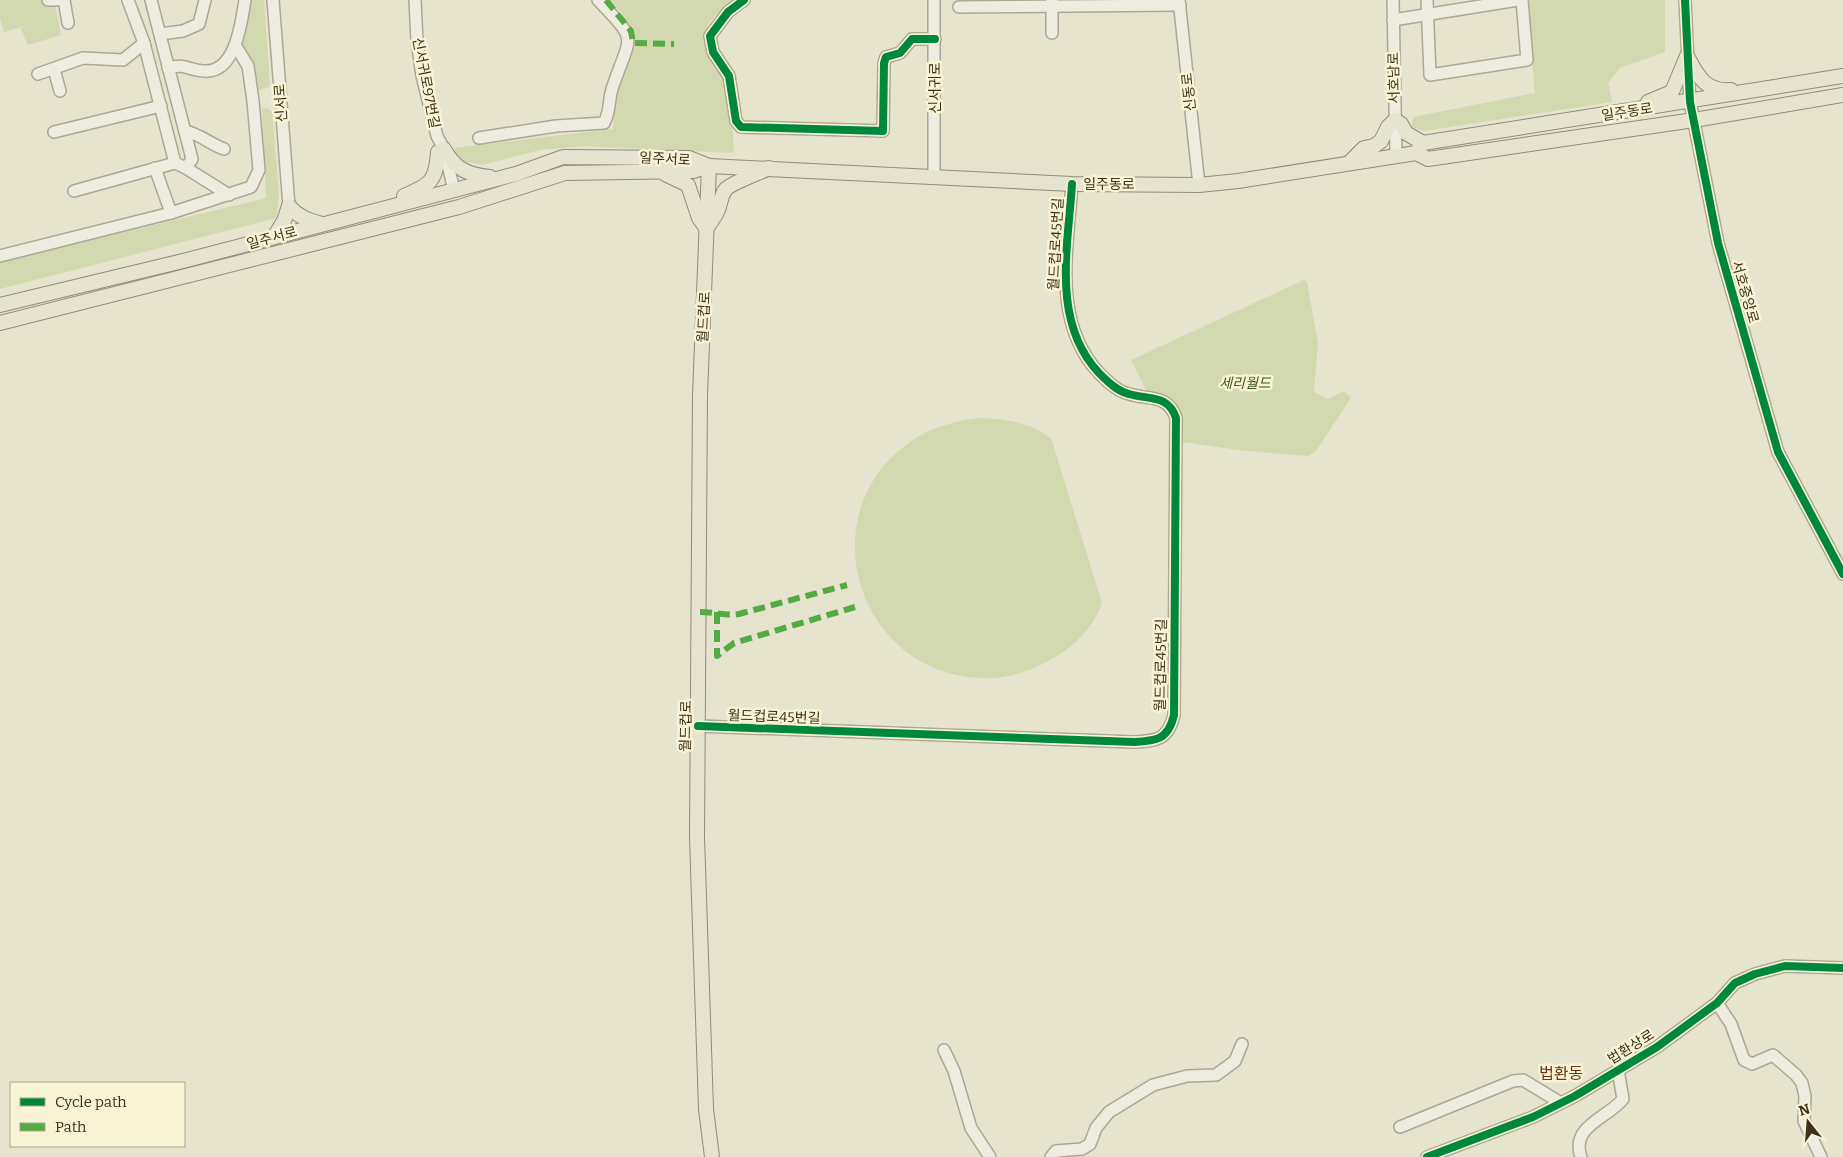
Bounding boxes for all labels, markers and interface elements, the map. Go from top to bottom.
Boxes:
street label: 신서귀로97번길 [409,36,443,130]
street label: 서호남로 [1385,52,1403,104]
street label: 신서귀로 [927,62,944,114]
street label: 신동로 [1179,72,1199,112]
street label: 신서로 [271,83,291,123]
street label: 일주동로 [1600,100,1654,124]
street label: 일주서로 [639,149,691,169]
street label: 일주동로 [1083,176,1135,193]
street label: 월드컵로45번길 [1045,197,1067,291]
street label: 일주서로 [245,223,299,253]
street label: 서호중앙로 [1728,259,1762,325]
street label: 월드컵로 [694,291,714,343]
park label: 세리월드 [1219,375,1272,392]
street label: 월드컵로45번길 [1152,618,1170,712]
street label: 월드컵로 [677,700,695,752]
street label: 월드컵로45번길 [727,707,821,727]
street label: 법환상로 [1605,1026,1657,1068]
district label: 법환동 [1539,1064,1583,1083]
legend [10,1082,185,1147]
text: Cycle path [55,1093,127,1111]
north arrow [1783,1097,1833,1147]
text: N [1797,1100,1812,1120]
text: Path [55,1118,87,1136]

